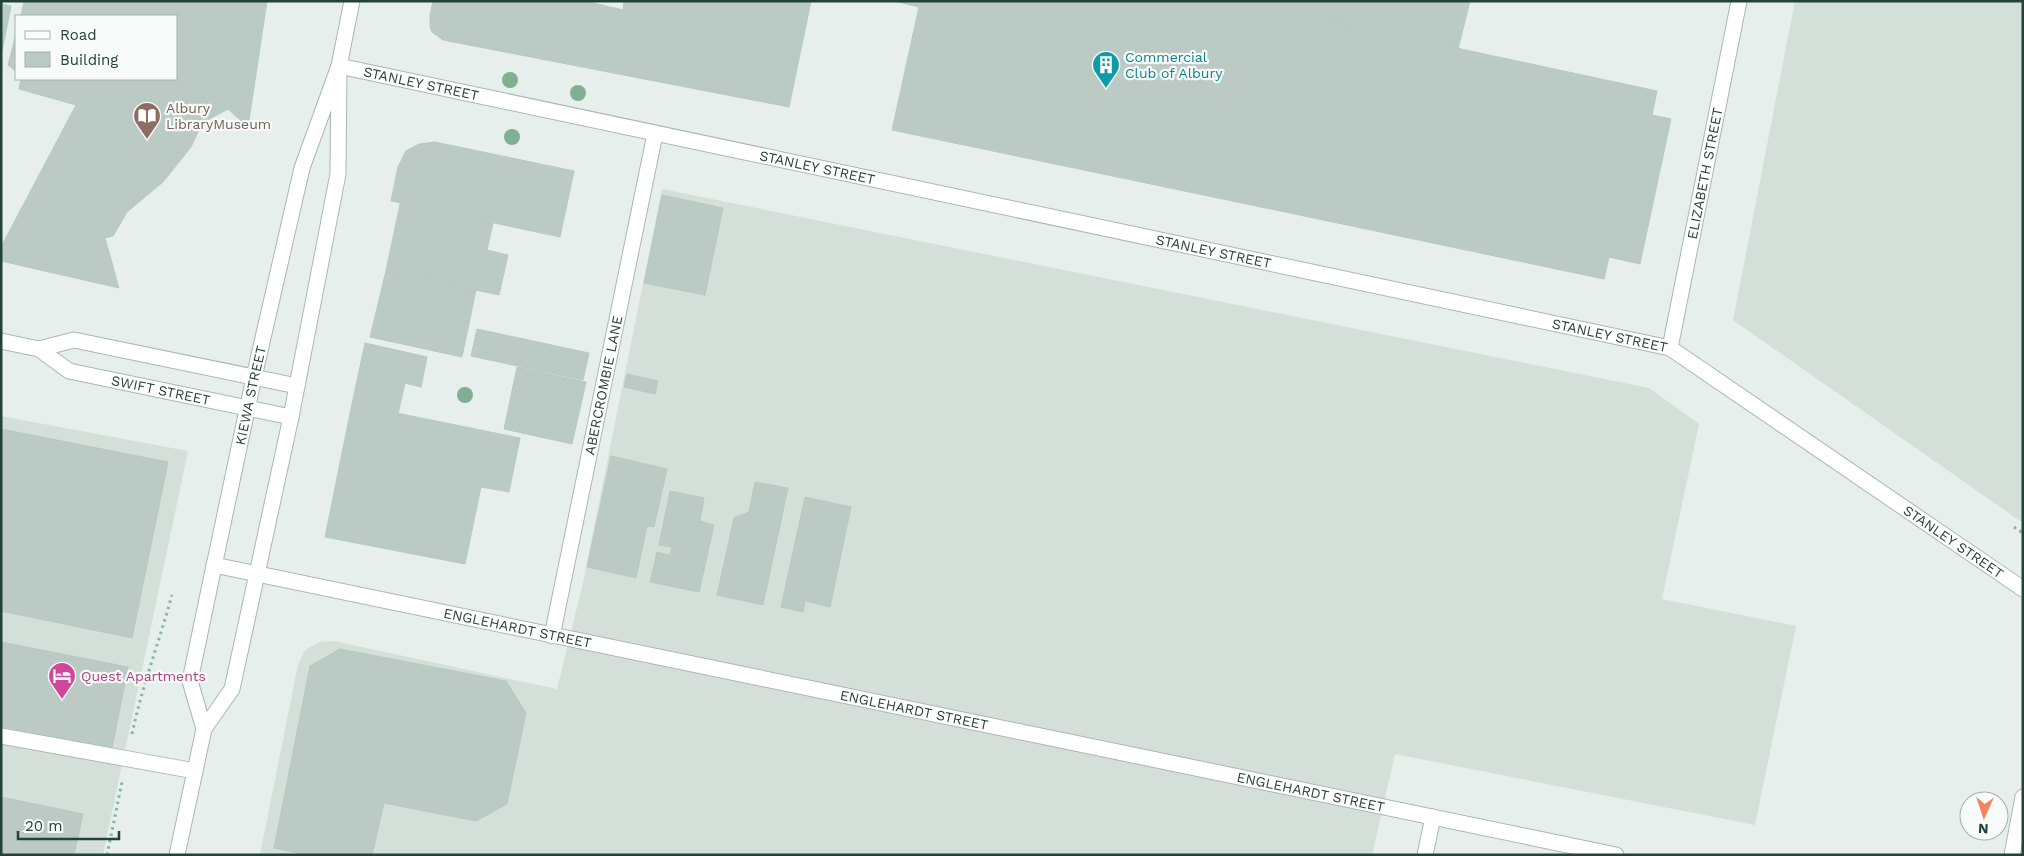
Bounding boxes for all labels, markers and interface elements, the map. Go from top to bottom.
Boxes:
legend [15,15,178,80]
text: Road [60,26,97,44]
place label: Commercial Club of Albury [1125,49,1223,81]
building icon: Commercial Club of Albury [1091,50,1121,89]
text: Building [60,51,118,69]
street label: STANLEY STREET [362,63,481,104]
place label: Albury LibraryMuseum [166,100,271,132]
library icon: Albury LibraryMuseum [132,101,162,140]
street label: ELIZABETH STREET [1684,106,1726,241]
street label: STANLEY STREET [758,147,877,187]
street label: STANLEY STREET [1154,231,1273,271]
street label: ABERCROMBIE LANE [581,314,626,456]
street label: STANLEY STREET [1551,315,1669,355]
street label: KIEWA STREET [232,343,269,446]
street label: SWIFT STREET [110,372,212,408]
street label: STANLEY STREET [1901,502,2007,582]
street label: ENGLEHARDT STREET [442,605,594,651]
hotel icon: Quest Apartments [47,661,77,700]
place label: Quest Apartments [81,668,206,684]
street label: ENGLEHARDT STREET [839,687,990,733]
street label: ENGLEHARDT STREET [1235,769,1387,815]
north arrow [1959,791,2009,841]
scale bar [18,808,119,840]
text: 20 m [25,817,63,835]
text: N [1978,821,1989,837]

